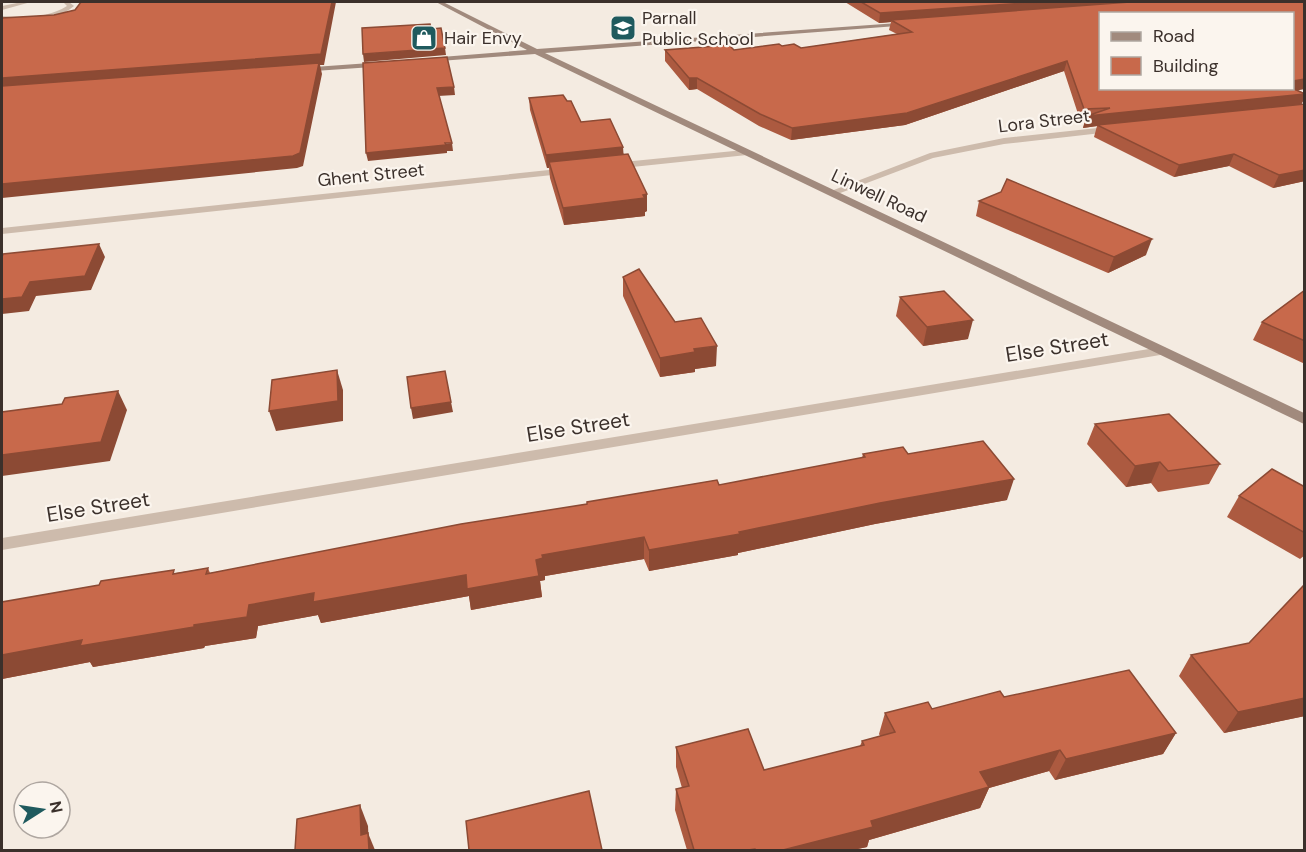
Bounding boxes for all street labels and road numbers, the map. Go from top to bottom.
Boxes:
street label: Lora Street [997,103,1091,139]
street label: Ghent Street [316,157,426,193]
street label: Linwell Road [827,163,931,229]
street label: Else Street [1003,325,1111,369]
street label: Else Street [524,405,632,449]
street label: Else Street [44,485,152,529]

